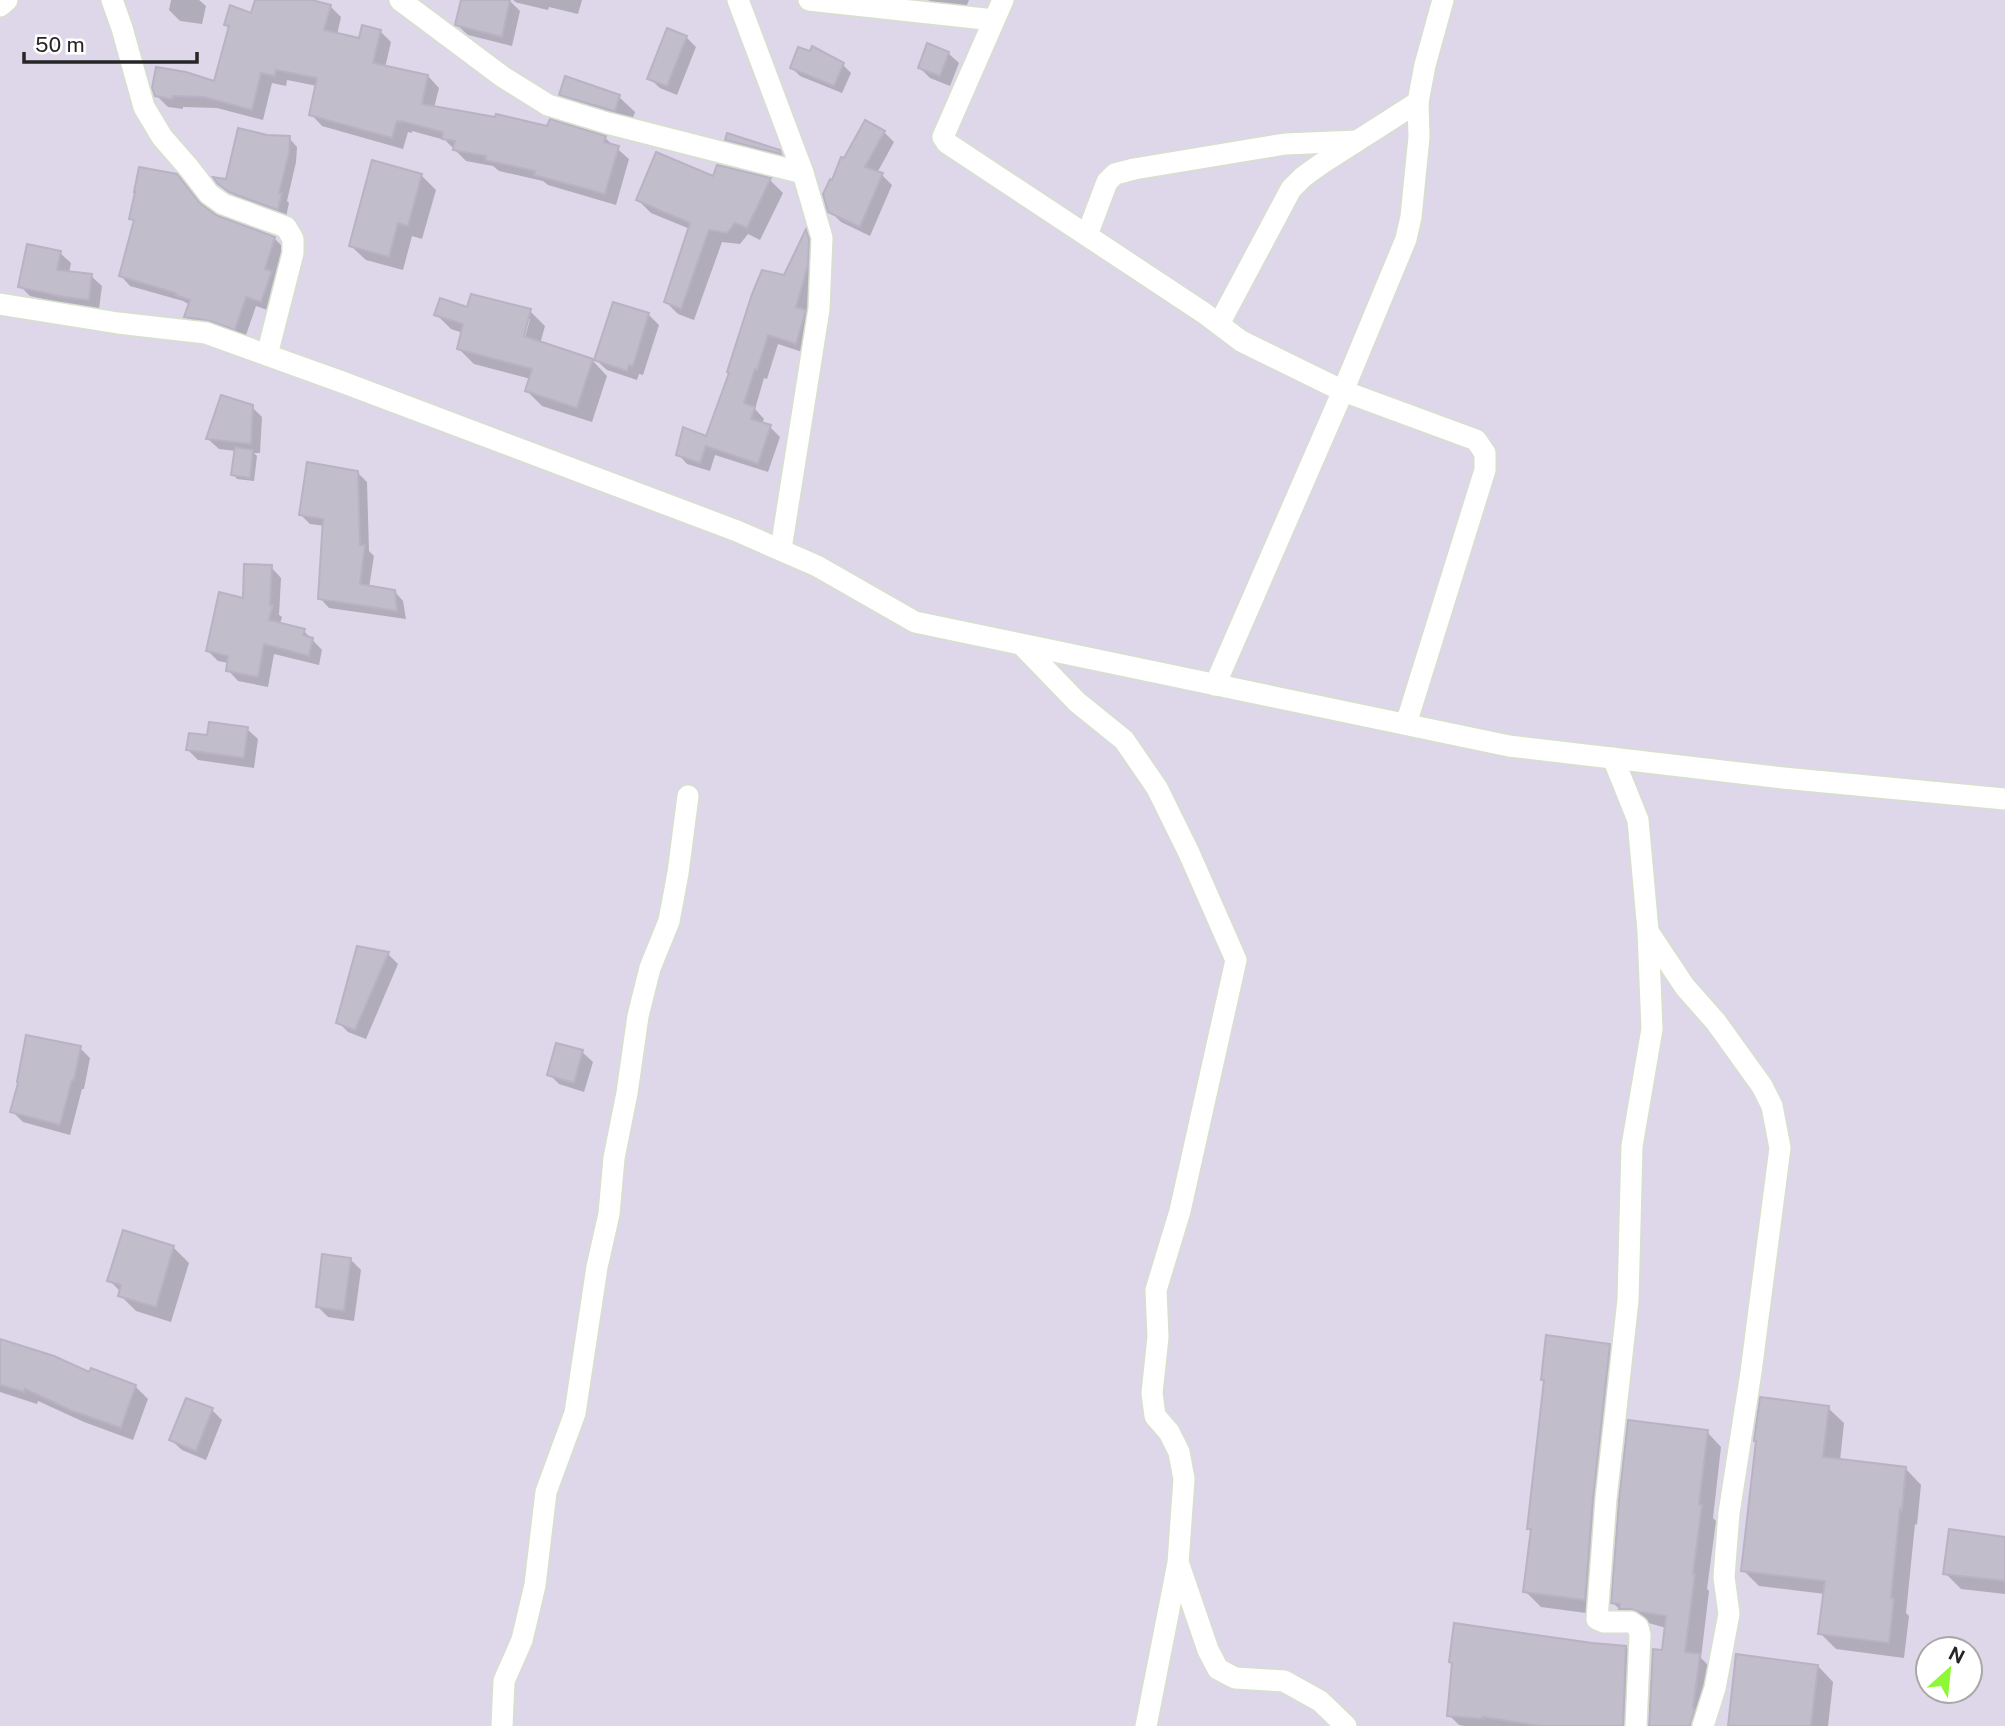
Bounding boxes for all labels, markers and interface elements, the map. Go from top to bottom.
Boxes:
scale bar [24,21,198,65]
text: 50 m [35,32,85,57]
north arrow [1914,1635,1984,1705]
text: N [1945,1642,1968,1668]

